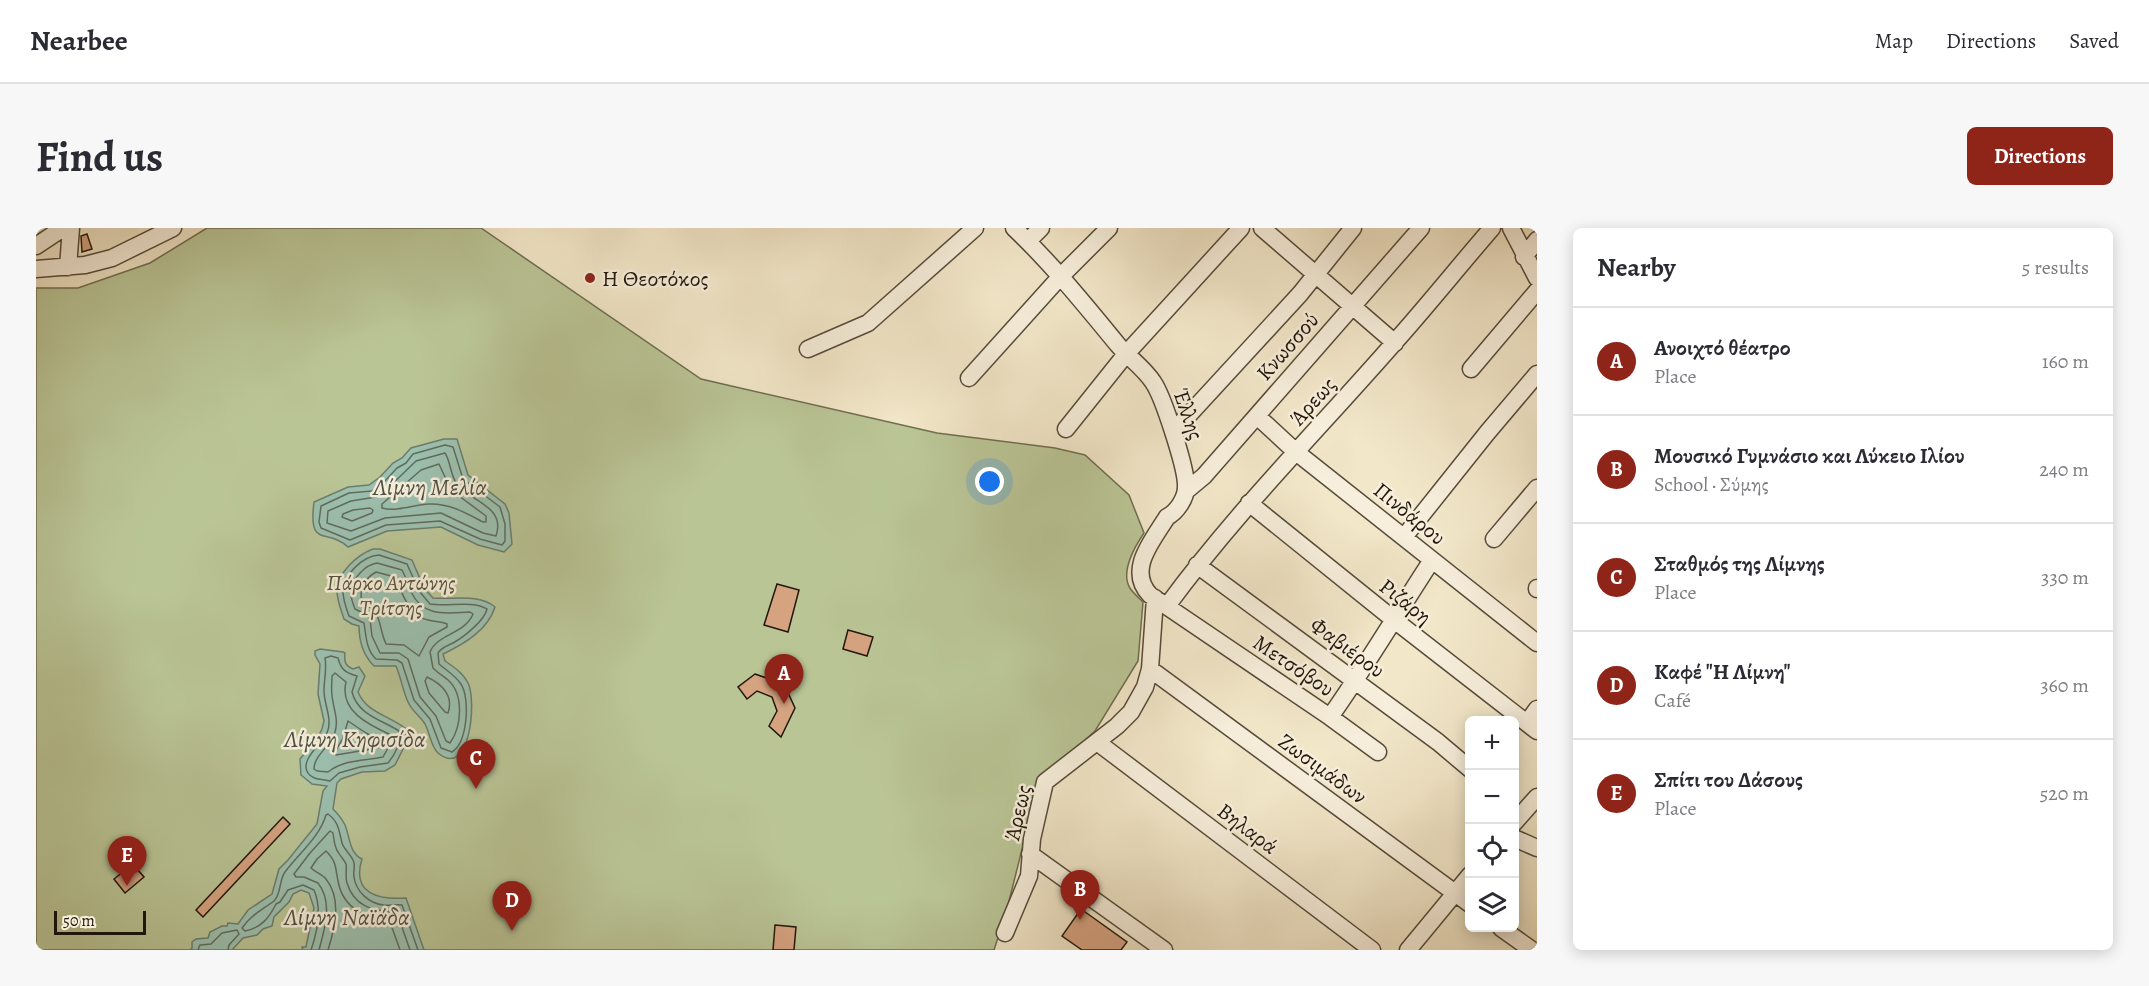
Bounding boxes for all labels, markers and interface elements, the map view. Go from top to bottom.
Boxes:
text: Nearbee [30,22,128,60]
text: Map [1875,27,1913,55]
text: Directions [1946,27,2036,55]
text: Saved [2069,27,2119,55]
button: Directions [1967,127,2113,185]
text: Find us [36,128,163,185]
text: Nearby [1597,250,1676,285]
text: 5 results [2022,254,2089,281]
place label: Η Θεοτόκος [602,264,709,294]
marker: Η Θεοτόκος [583,271,597,285]
street label: Κνωσσού [1250,306,1326,387]
text: Ανοιχτό θέατρο [1654,333,1791,363]
text: A [1610,348,1623,375]
text: 160 m [2042,348,2089,375]
text: Place [1654,363,1696,390]
street label: Άρεως [1283,370,1343,433]
street label: Έλλης [1165,385,1211,444]
text: Μουσικό Γυμνάσιο και Λύκειο Ιλίου [1654,441,1965,471]
text: B [1610,456,1623,483]
text: 240 m [2039,456,2089,483]
your location [975,467,1004,496]
water label: Λίμνη Μελία [371,471,487,503]
text: School · Σύμης [1654,471,1769,498]
street label: Πινδάρου [1367,475,1452,552]
text: Σταθμός της Λίμνης [1654,549,1825,579]
text: C [1610,564,1623,591]
text: 330 m [2041,564,2089,591]
park label: Πάρκο Αντώνης Τρίτσης [326,568,456,623]
street label: Ριζάρη [1373,572,1438,632]
text: Place [1654,579,1696,606]
street label: Φαβιέρου [1304,610,1391,685]
street label: Μετσόβου [1247,628,1340,704]
pin: A [764,654,804,704]
text: Καφέ "Η Λίμνη" [1654,657,1791,687]
text: D [1610,672,1623,699]
text: 360 m [2040,672,2089,699]
text: Café [1654,687,1691,714]
map controls [1465,716,1519,932]
button: + [1465,716,1519,770]
water label: Λίμνη Κηφισίδα [282,723,426,755]
street label: Ζωσιμάδων [1272,726,1373,811]
pin: C [456,740,496,789]
text: Σπίτι του Δάσους [1654,765,1803,795]
button: − [1465,770,1519,824]
text: E [1611,780,1622,807]
text: 520 m [2040,780,2089,807]
street label: Άρεως [997,782,1039,844]
text: Place [1654,795,1696,822]
street label: Βηλαρά [1211,796,1284,862]
button: locate [1465,824,1519,878]
pin: E [108,836,146,886]
pin: B [1060,870,1100,920]
button: layers [1465,878,1519,932]
pin: D [492,882,532,931]
water label: Λίμνη Ναϊάδα [282,901,410,933]
scale bar [54,908,146,936]
text: 50 m [63,910,95,932]

